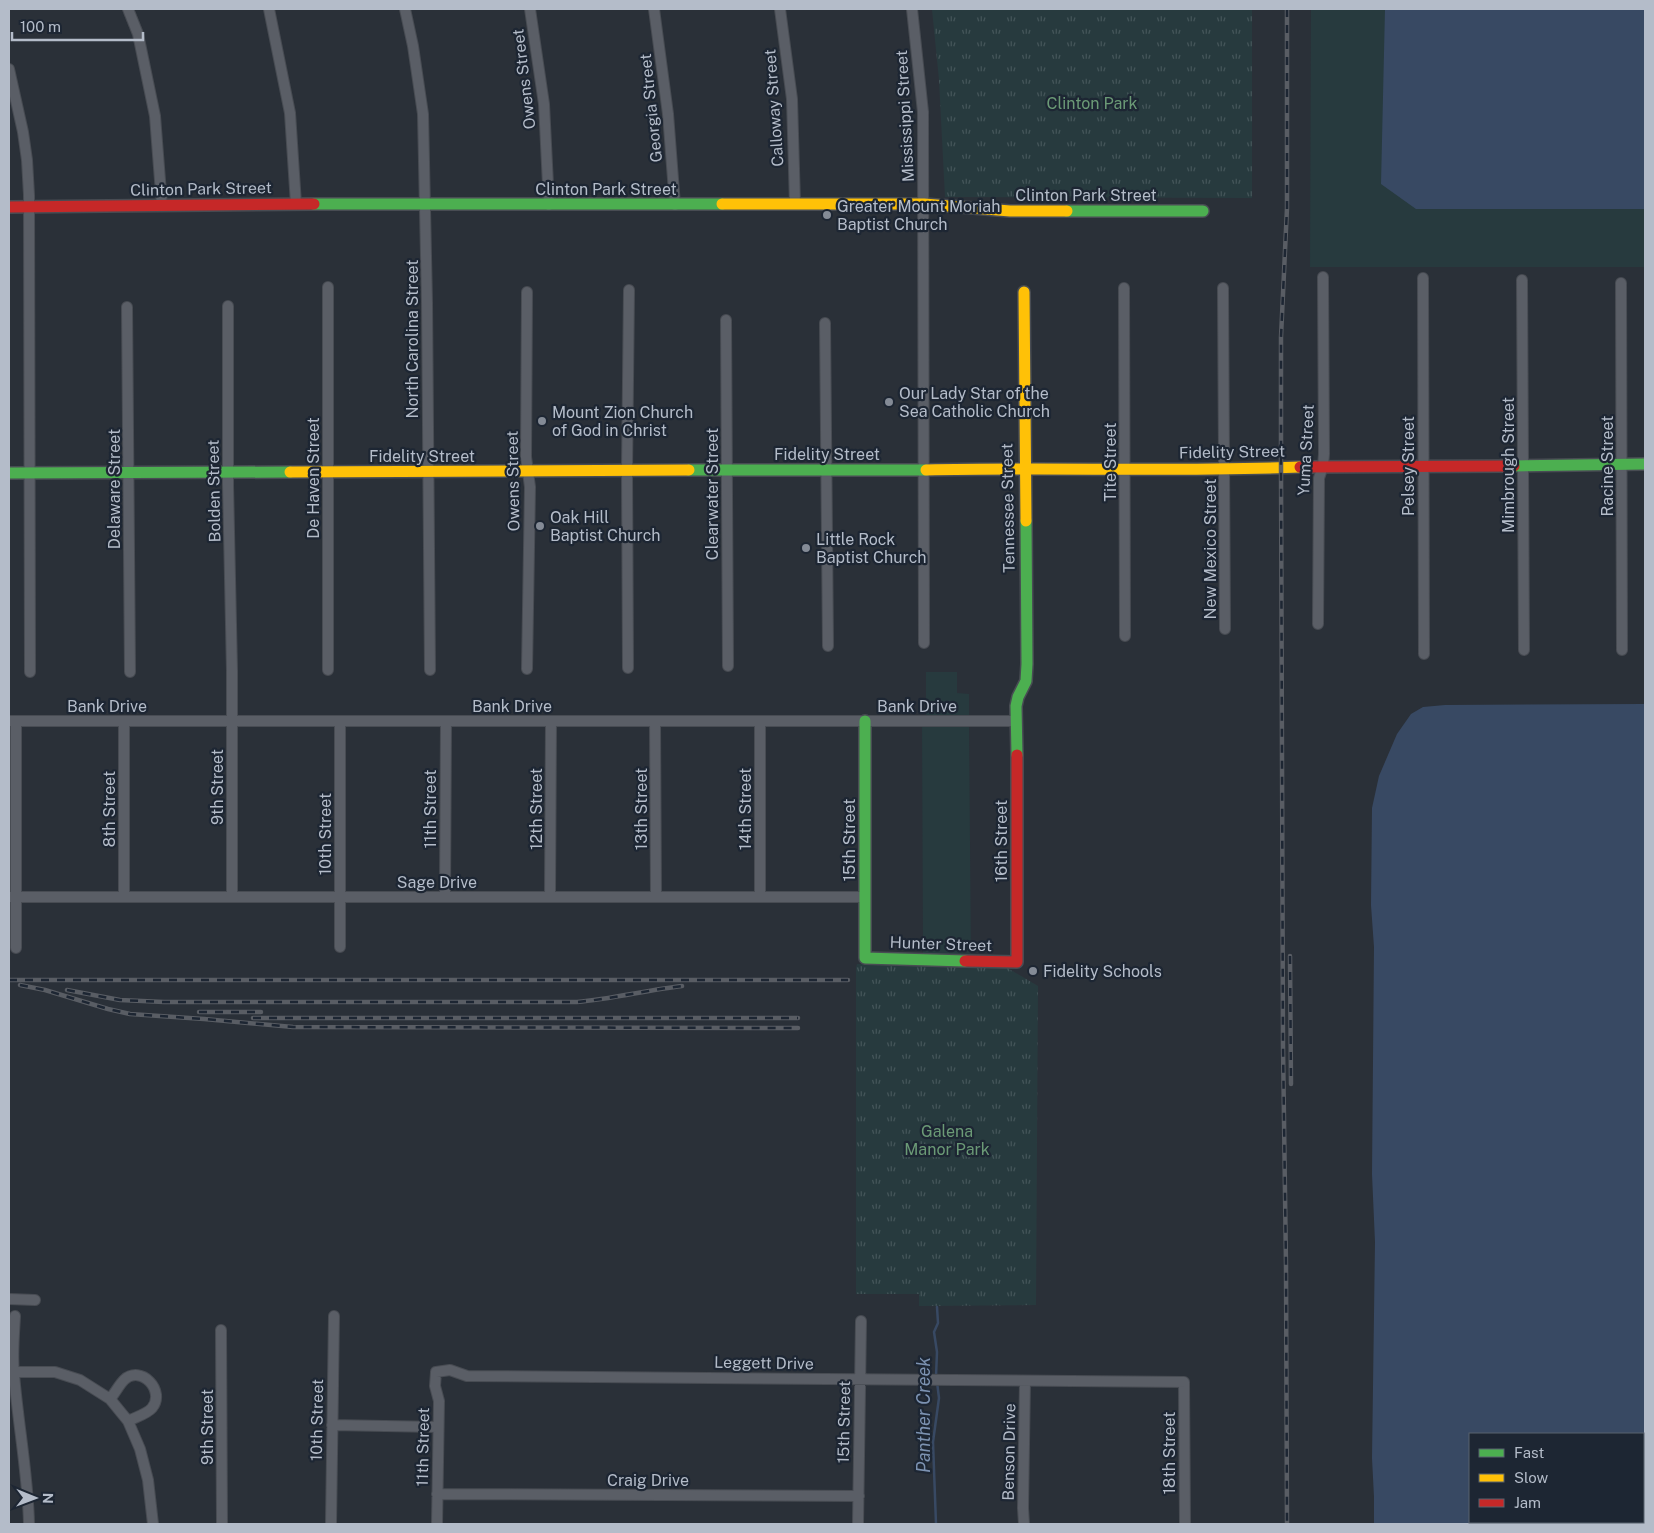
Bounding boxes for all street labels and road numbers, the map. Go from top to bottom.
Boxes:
street label: Owens Street [508,28,540,130]
street label: Calloway Street [760,49,788,167]
street label: Mississippi Street [892,50,918,182]
street label: Georgia Street [636,53,666,163]
street label: Clinton Park Street [130,178,272,200]
street label: Clinton Park Street [535,180,677,199]
street label: Clinton Park Street [1015,186,1157,205]
street label: North Carolina Street [403,260,422,418]
street label: Mimbrough Street [1499,397,1518,533]
street label: Yuma Street [1294,404,1318,496]
street label: Pelsey Street [1399,416,1418,516]
street label: Racine Street [1598,416,1617,516]
street label: De Haven Street [304,417,323,539]
street label: Tite Street [1101,422,1120,502]
street label: Clearwater Street [703,428,722,560]
street label: Delaware Street [105,429,124,549]
street label: Owens Street [503,430,523,532]
street label: Bolden Street [204,439,224,543]
street label: Fidelity Street [1179,442,1285,462]
street label: Tennessee Street [997,443,1019,573]
street label: Fidelity Street [774,445,880,464]
street label: Fidelity Street [369,447,475,466]
street label: New Mexico Street [1201,479,1220,619]
street label: Bank Drive [67,697,147,716]
street label: Bank Drive [472,697,552,716]
street label: Bank Drive [877,697,957,716]
street label: 9th Street [208,749,227,825]
street label: 12th Street [527,768,546,850]
street label: 13th Street [632,768,651,850]
street label: 14th Street [736,768,755,850]
street label: 11th Street [421,769,440,849]
street label: 8th Street [100,771,119,847]
street label: 10th Street [316,793,335,875]
street label: 15th Street [840,799,859,881]
street label: 16th Street [992,800,1011,882]
street label: Sage Drive [397,873,477,892]
street label: Hunter Street [889,933,993,955]
street label: Leggett Drive [714,1353,814,1373]
street label: 10th Street [307,1379,327,1461]
street label: 15th Street [834,1380,854,1464]
street label: 9th Street [198,1389,217,1465]
street label: Benson Drive [999,1403,1019,1501]
street label: 11th Street [413,1407,433,1487]
street label: 18th Street [1160,1412,1179,1494]
street label: Craig Drive [607,1471,689,1490]

